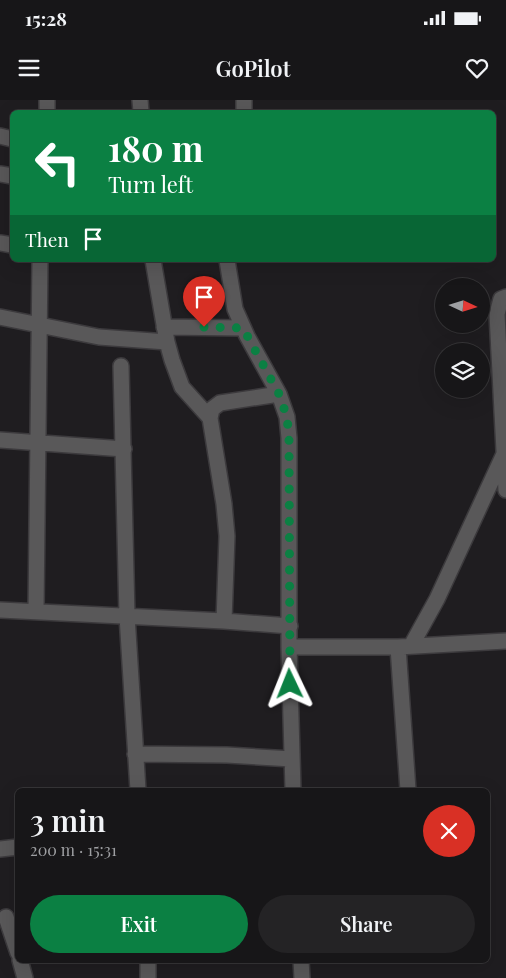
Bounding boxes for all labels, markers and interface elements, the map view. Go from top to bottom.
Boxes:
text: 15:28 [25,5,67,31]
text: GoPilot [216,53,290,83]
icon: menu [15,54,43,82]
icon: heart [463,54,491,82]
text: 180 m [108,124,203,171]
icon: left [25,130,90,195]
text: Turn left [108,169,193,199]
icon: arrive [79,225,107,253]
text: Then [25,226,69,252]
pin [183,276,225,327]
north arrow [435,278,490,332]
map controls [435,278,490,398]
icon: arrive [190,283,218,311]
button: layers [435,343,490,398]
position arrow [263,657,315,709]
text: 3 min [30,800,106,840]
button: close [423,805,475,857]
text: 200 m · 15:31 [30,839,117,860]
button: Exit [30,895,248,953]
button: Share [258,895,475,953]

